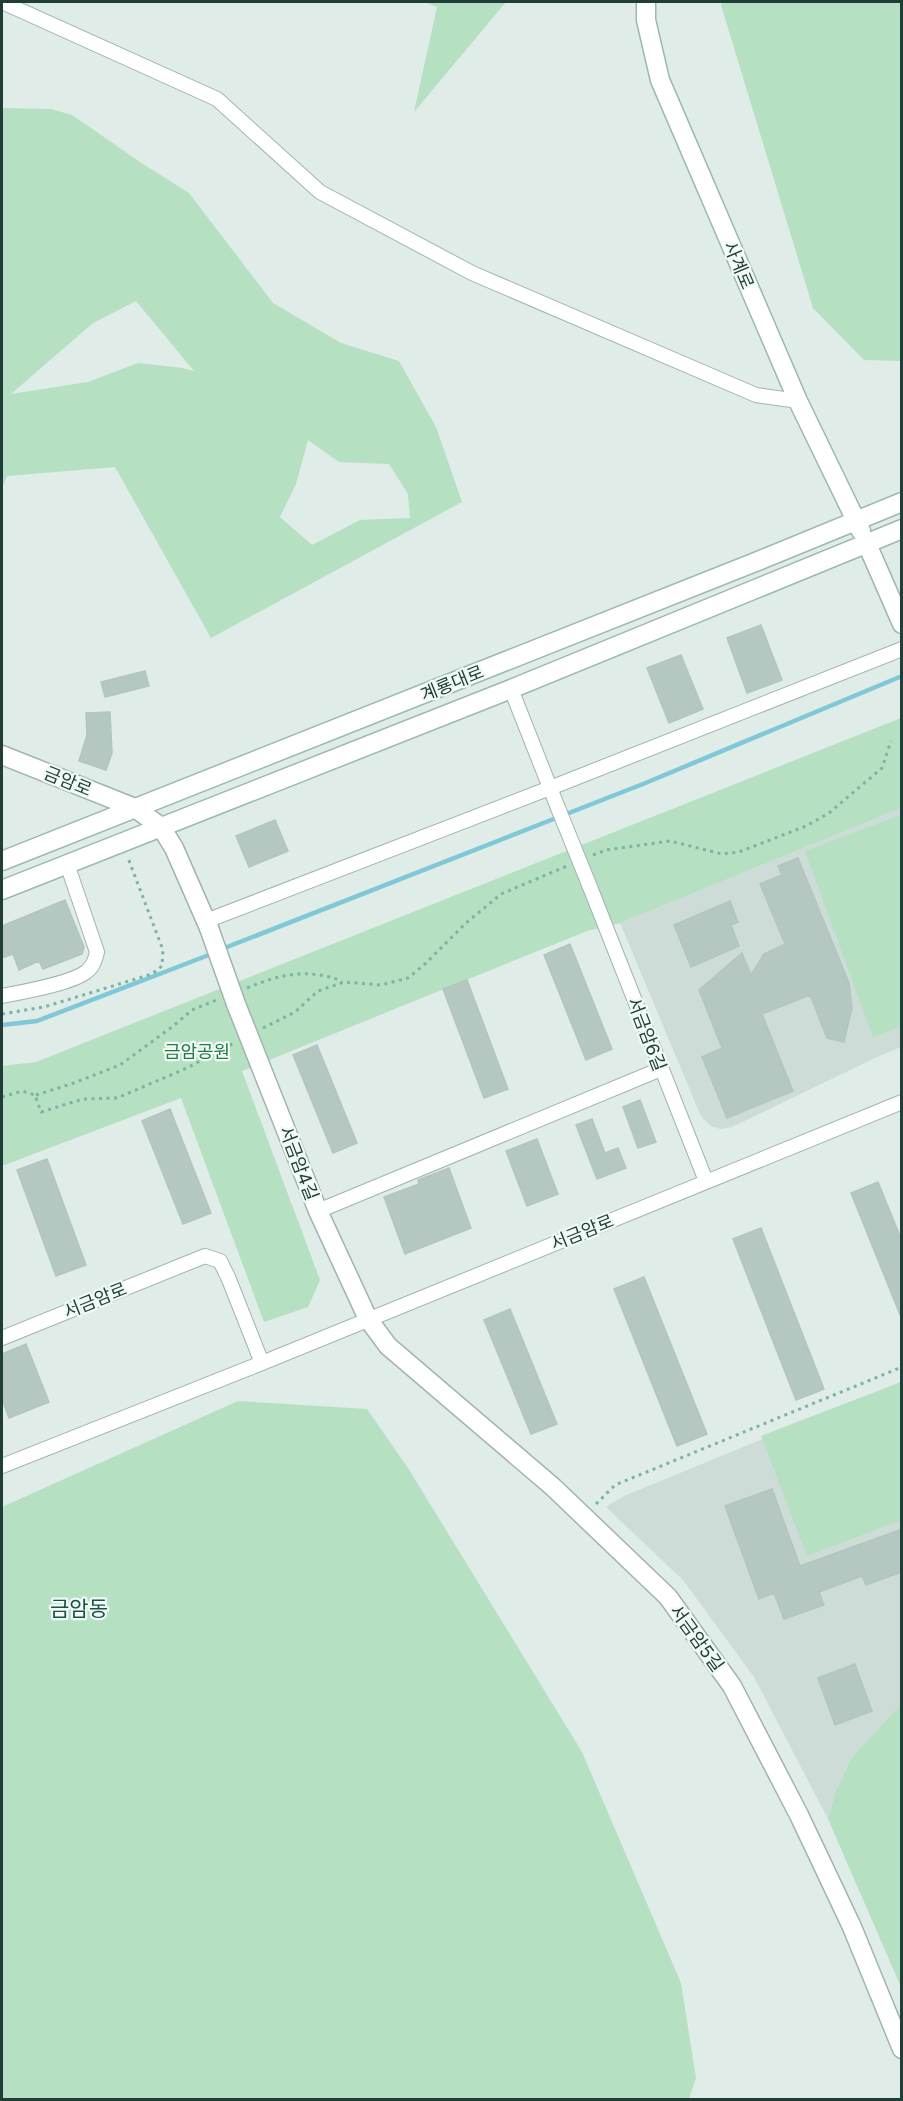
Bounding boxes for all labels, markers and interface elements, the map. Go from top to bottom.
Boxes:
street label: 사계로 [720,238,758,292]
street label: 계룡대로 [417,661,487,705]
street label: 금암로 [41,762,95,800]
street label: 서금암6길 [623,994,671,1074]
park label: 금암공원 [164,1041,230,1062]
street label: 서금암4길 [275,1123,323,1203]
street label: 서금암로 [547,1210,617,1254]
street label: 서금암로 [60,1278,130,1322]
district label: 금암동 [50,1596,108,1621]
street label: 서금암5길 [666,1601,728,1675]

